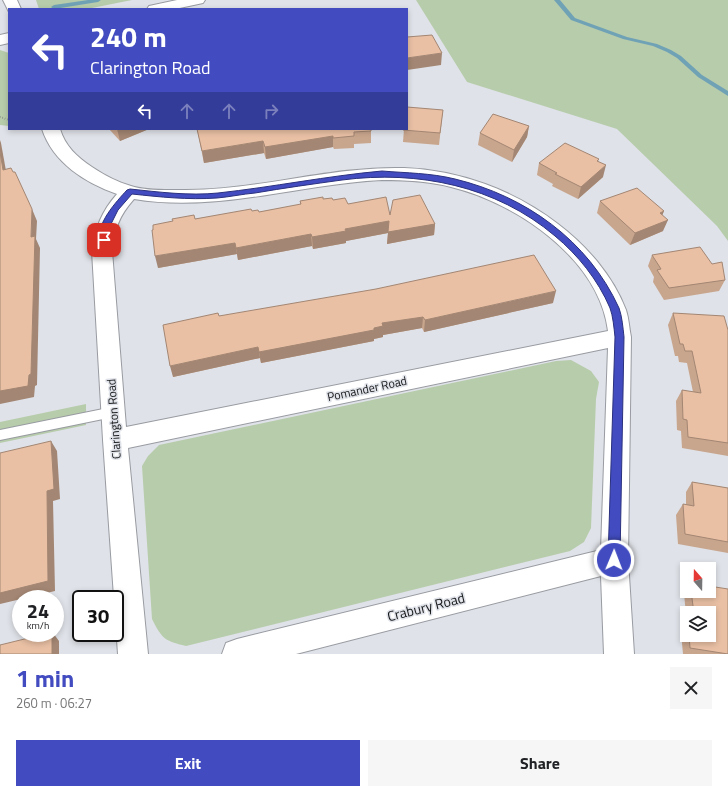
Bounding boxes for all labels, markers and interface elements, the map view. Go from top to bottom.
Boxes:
text: 240 m [90,15,167,58]
icon: left [24,24,76,76]
text: Clarington Road [90,54,210,81]
icon: left [134,100,156,122]
icon: ahead [176,100,198,122]
icon: ahead [218,100,240,122]
icon: right [260,100,282,122]
pin [87,223,121,257]
icon: arrive [93,229,115,251]
street label: Pomander Road [325,371,409,406]
street label: Clarington Road [101,378,126,460]
position arrow [593,539,635,581]
north arrow [680,562,716,598]
map controls [680,562,716,642]
street label: Crabury Road [385,587,467,626]
speed limit sign: 30 [72,590,124,642]
text: 24 [27,595,49,626]
button: layers [680,606,716,642]
text: km/h [27,618,49,633]
text: 1 min [16,660,74,696]
button: close [670,667,712,709]
text: 260 m · 06:27 [16,693,92,713]
button: Exit [16,740,360,786]
button: Share [368,740,712,786]

